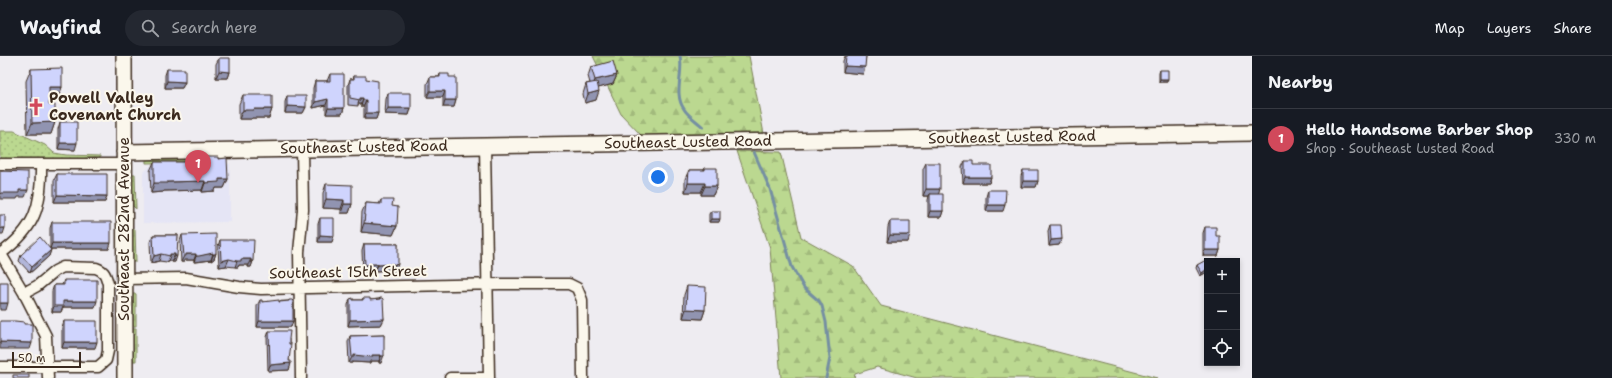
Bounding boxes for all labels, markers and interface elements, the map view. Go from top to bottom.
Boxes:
search box [125,10,405,46]
text: Wayfind [20,15,101,40]
icon: search [139,17,161,39]
text: Search here [171,18,257,38]
text: Map [1435,19,1465,37]
text: Layers [1487,19,1531,37]
text: Share [1553,19,1592,37]
text: Nearby [1268,71,1333,93]
place label: Powell Valley Covenant Church [49,88,181,125]
church icon: Powell Valley Covenant Church [26,97,46,117]
text: Hello Handsome Barber Shop [1306,120,1533,140]
street label: Southeast Lusted Road [928,126,1097,148]
text: 1 [1278,130,1284,147]
text: 330 m [1554,130,1596,147]
street label: Southeast Lusted Road [604,131,773,153]
street label: Southeast Lusted Road [280,136,449,158]
street label: Southeast 282nd Avenue [114,137,134,321]
text: Shop · Southeast Lusted Road [1306,140,1494,157]
pin: 1 [185,150,211,183]
your location [648,167,668,187]
map controls [1204,258,1240,366]
button: + [1204,258,1240,294]
street label: Southeast 15th Street [269,261,427,283]
button: − [1204,294,1240,330]
button: locate [1204,330,1240,366]
scale bar [12,350,81,369]
text: 50 m [18,351,46,366]

